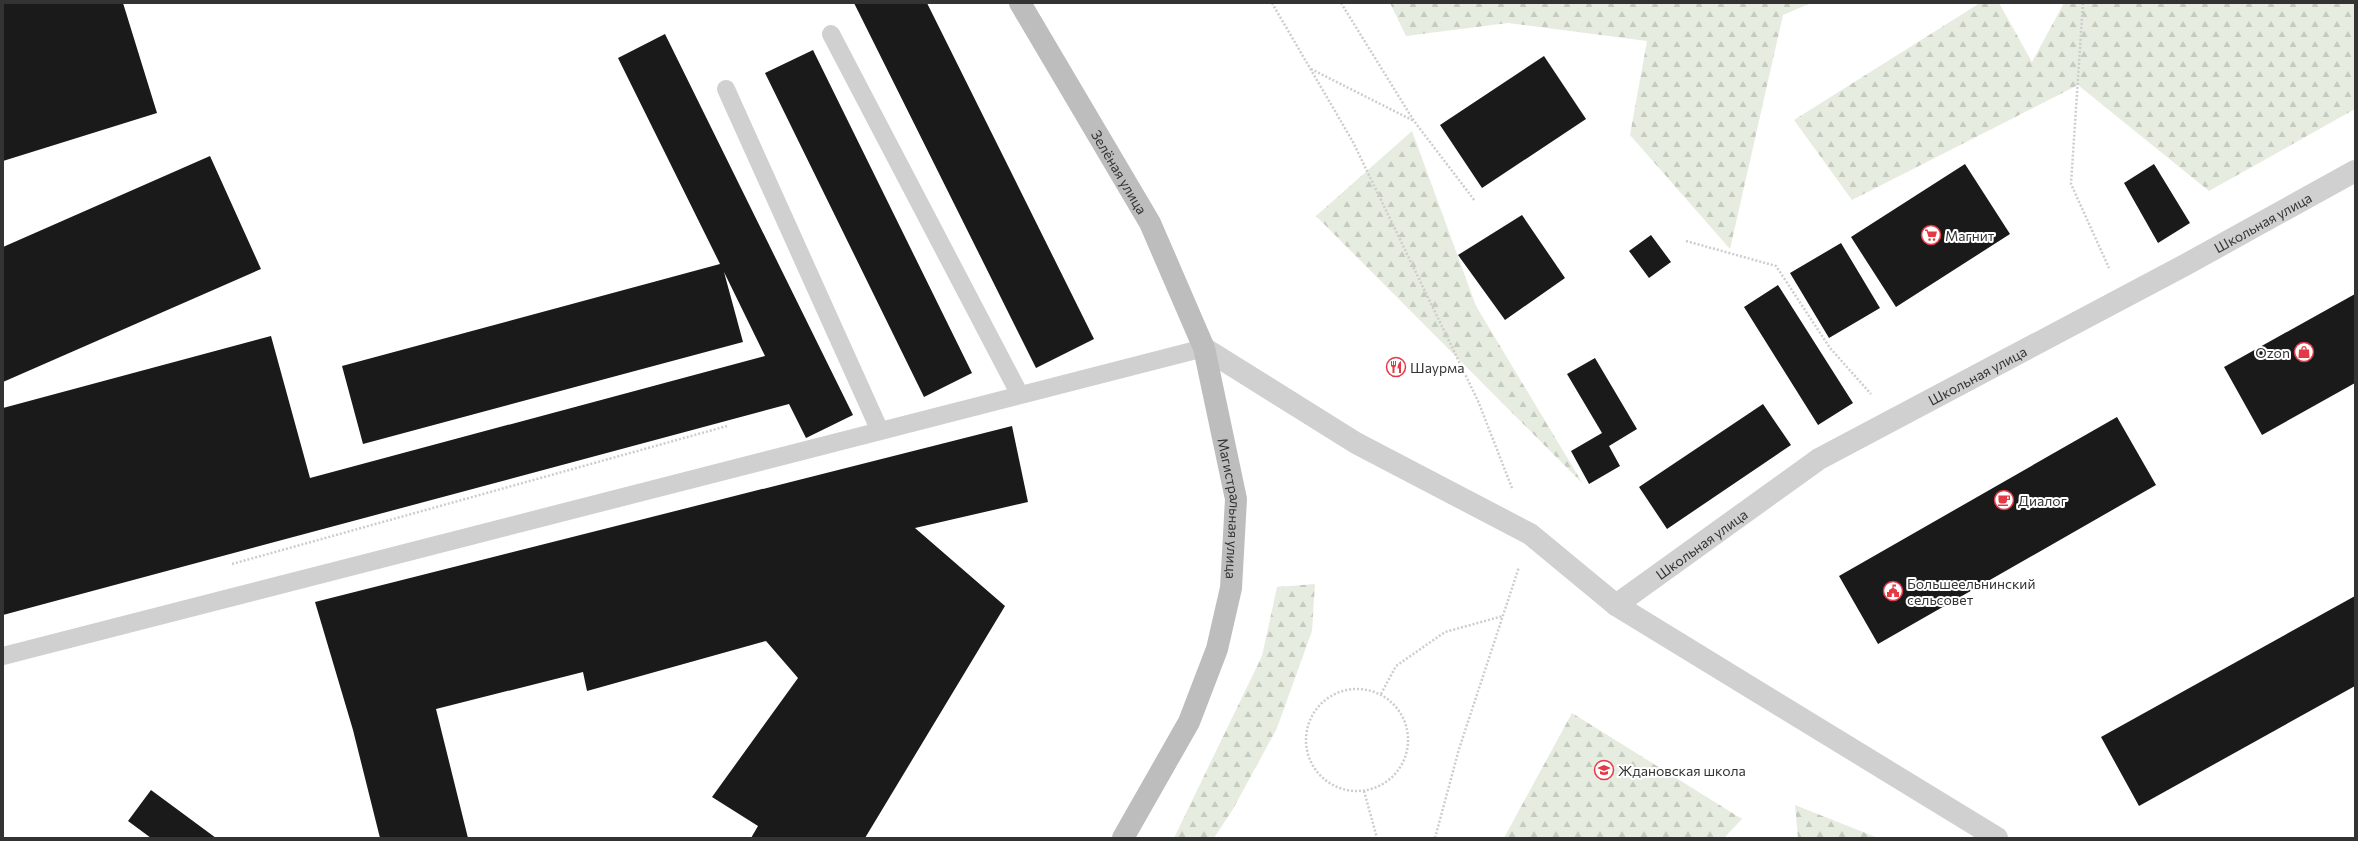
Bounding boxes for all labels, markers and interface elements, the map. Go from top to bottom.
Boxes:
street label: Зелёная улица [1088,127,1151,217]
street label: Школьная улица [2211,188,2314,256]
supermarket icon: Магнит [1920,224,1942,246]
place label: Магнит [1945,227,1995,244]
shop icon: Ozon [2293,341,2315,363]
street label: Школьная улица [1925,342,2029,408]
place label: Ozon [2255,344,2290,361]
restaurant icon: Шаурма [1385,356,1407,378]
place label: Шаурма [1410,359,1464,376]
street label: Магистральная улица [1215,436,1245,580]
cafe icon: Диалог [1993,489,2015,511]
place label: Диалог [2018,492,2067,509]
street label: Школьная улица [1652,505,1750,582]
place label: Большеельнинский сельсовет [1907,575,2035,608]
public building icon: Большеельнинский сельсовет [1882,580,1904,602]
school or university icon: Ждановская школа [1593,759,1615,781]
place label: Ждановская школа [1618,762,1746,779]

